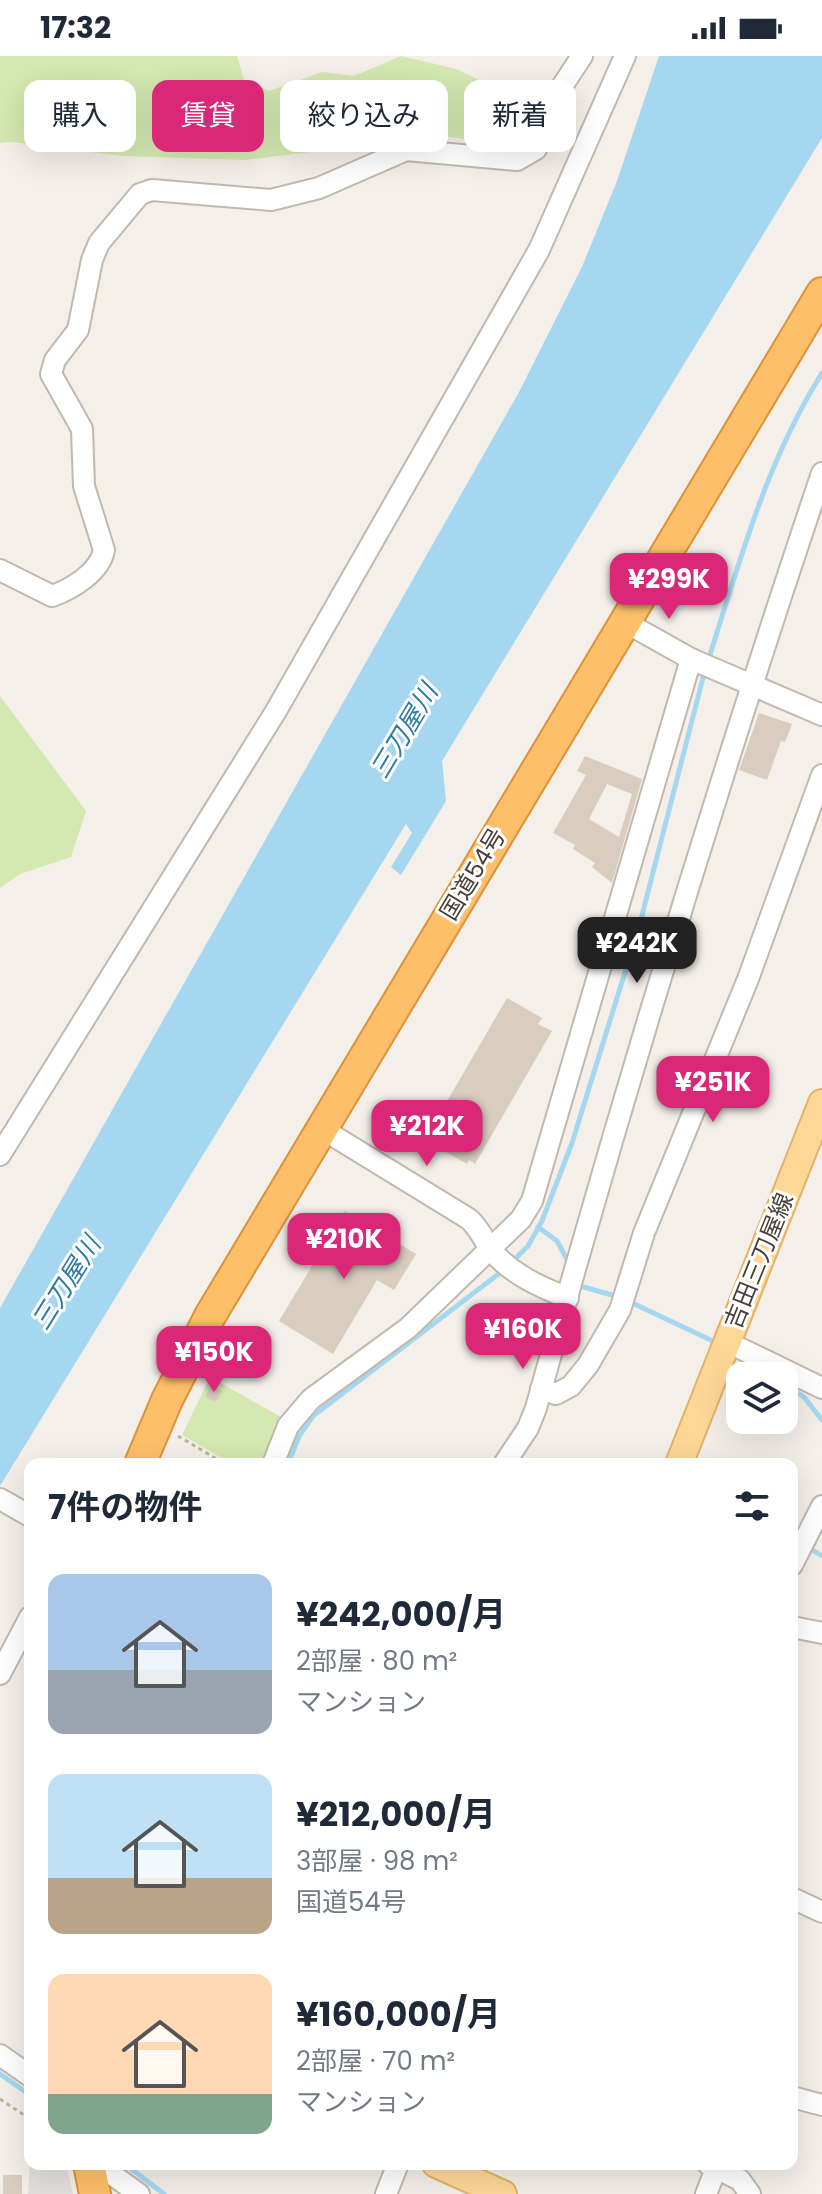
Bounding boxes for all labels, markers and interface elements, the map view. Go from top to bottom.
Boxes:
text: 17:32 [40,6,111,49]
chip: 購入 [24,80,136,152]
chip: 賃貸 [152,80,264,152]
chip: 絞り込み [280,80,448,152]
chip: 新着 [464,80,576,152]
pin: ¥299K [613,553,725,621]
text: ¥299K [628,561,710,597]
water label: 三刀屋川 [362,675,448,785]
street label: 国道54号 [432,821,513,926]
pin: ¥242K [581,917,693,985]
text: ¥242K [596,925,678,961]
pin: ¥251K [657,1056,769,1124]
text: ¥251K [674,1064,752,1100]
pin: ¥212K [371,1100,483,1168]
text: ¥212K [389,1108,465,1144]
street label: 吉田三刀屋線 [716,1188,801,1334]
pin: ¥210K [288,1213,400,1281]
text: ¥210K [305,1221,383,1257]
water label: 三刀屋川 [23,1227,110,1337]
pin: ¥160K [467,1303,579,1371]
text: ¥160K [484,1311,562,1347]
pin: ¥150K [158,1326,270,1394]
text: ¥150K [174,1334,254,1370]
map controls [726,1362,798,1434]
button: layers [726,1362,798,1434]
text: 7件の物件 [48,1483,202,1531]
icon: filters [730,1484,774,1528]
text: ¥242,000/月 [296,1590,506,1638]
icon: home [112,1606,208,1702]
text: 2部屋 · 80 m² [296,1643,457,1679]
text: マンション [296,1684,426,1720]
text: ¥212,000/月 [296,1790,496,1838]
icon: home [112,1806,208,1902]
text: 3部屋 · 98 m² [296,1843,458,1879]
text: 国道54号 [296,1884,407,1920]
text: ¥160,000/月 [296,1990,501,2038]
icon: home [112,2006,208,2102]
text: 2部屋 · 70 m² [296,2043,455,2079]
text: マンション [296,2084,426,2120]

